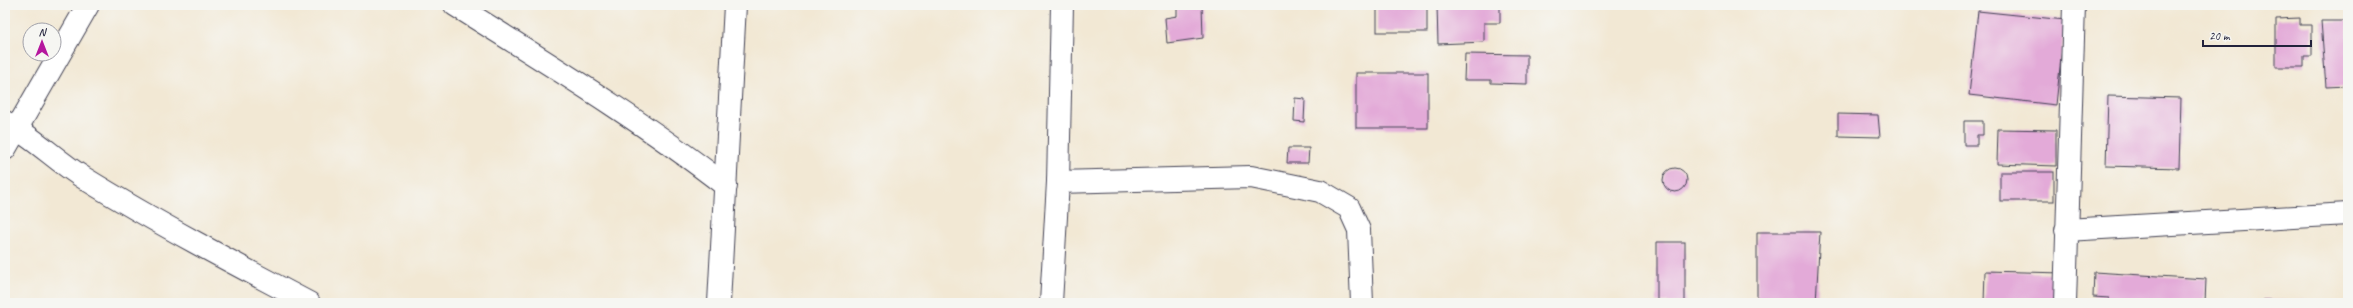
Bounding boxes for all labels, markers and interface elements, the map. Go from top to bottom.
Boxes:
north arrow [22,22,62,62]
scale bar [2203,22,2311,48]
text: N [39,25,48,39]
text: 20 m [2209,28,2231,44]

